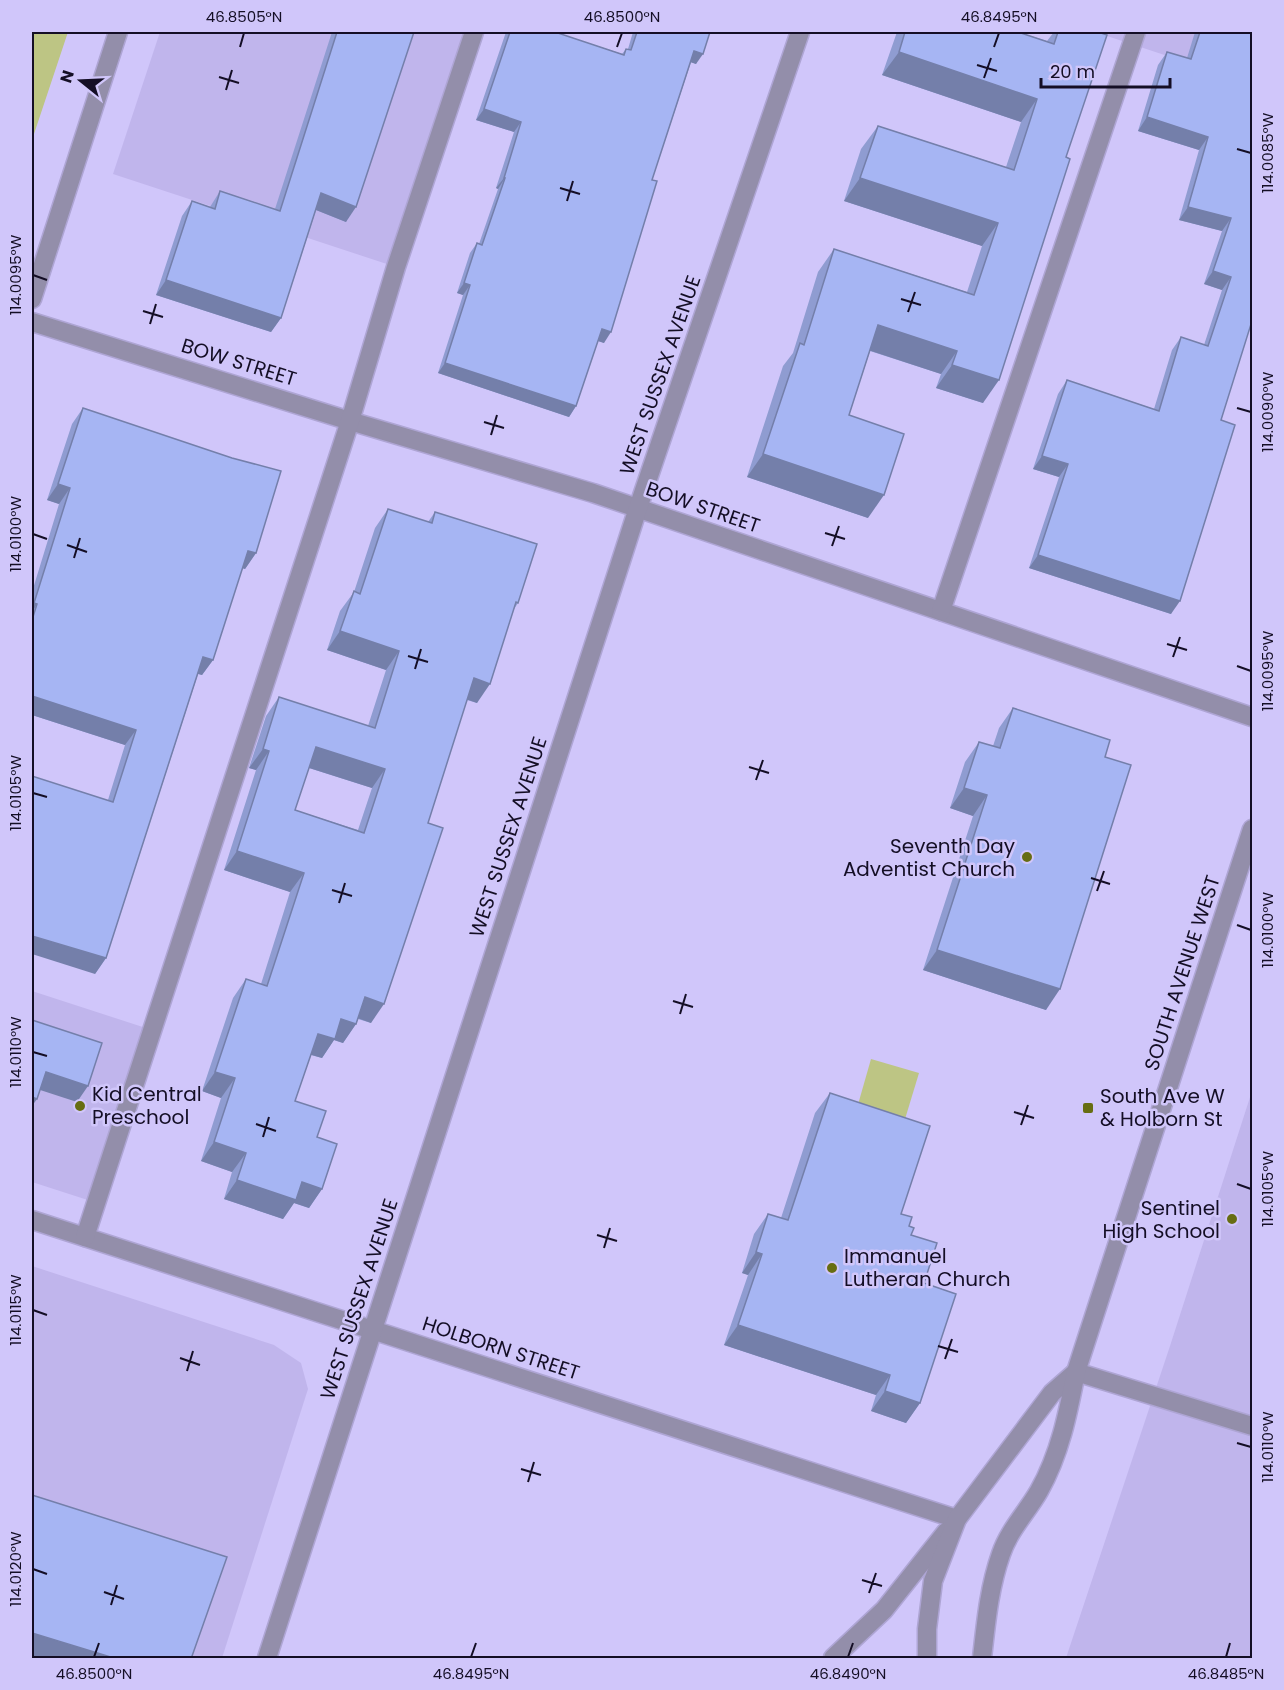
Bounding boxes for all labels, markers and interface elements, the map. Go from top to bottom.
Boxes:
text: 46.8505°N [206,6,282,27]
text: 46.8500°N [584,6,660,27]
text: 46.8495°N [961,6,1037,27]
north arrow [51,51,111,111]
scale bar [1041,51,1170,89]
text: 20 m [1050,59,1095,84]
text: N [54,67,80,86]
text: 114.0085°W [1257,112,1278,193]
text: 114.0095°W [5,234,26,315]
street label: WEST SUSSEX AVENUE [613,271,707,479]
street label: BOW STREET [178,331,300,393]
text: 114.0090°W [1257,371,1278,452]
street label: BOW STREET [642,474,764,540]
text: 114.0100°W [5,496,26,572]
text: 114.0095°W [1257,630,1278,711]
street label: WEST SUSSEX AVENUE [462,733,554,941]
text: 114.0105°W [5,755,26,831]
place label: Seventh Day Adventist Church [843,832,1015,883]
marker: Seventh Day Adventist Church [1020,850,1034,864]
street label: SOUTH AVENUE WEST [1137,872,1227,1074]
text: 114.0100°W [1257,892,1278,968]
text: 114.0110°W [5,1016,26,1088]
place label: Kid Central Preschool [92,1080,202,1131]
place label: South Ave W & Holborn St [1100,1082,1225,1133]
marker: Kid Central Preschool [73,1099,87,1113]
marker: South Ave W & Holborn St [1081,1101,1095,1115]
text: 114.0105°W [1257,1151,1278,1227]
place label: Sentinel High School [1102,1194,1220,1245]
street label: WEST SUSSEX AVENUE [313,1195,405,1403]
marker: Sentinel High School [1225,1212,1239,1226]
place label: Immanuel Lutheran Church [844,1242,1010,1293]
marker: Immanuel Lutheran Church [825,1261,839,1275]
text: 114.0115°W [5,1274,26,1346]
street label: HOLBORN STREET [419,1309,583,1387]
text: 114.0110°W [1257,1411,1278,1483]
text: 114.0120°W [5,1531,26,1607]
text: 46.8500°N [56,1663,132,1684]
text: 46.8495°N [433,1663,509,1684]
text: 46.8490°N [810,1663,886,1684]
text: 46.8485°N [1188,1663,1264,1684]

